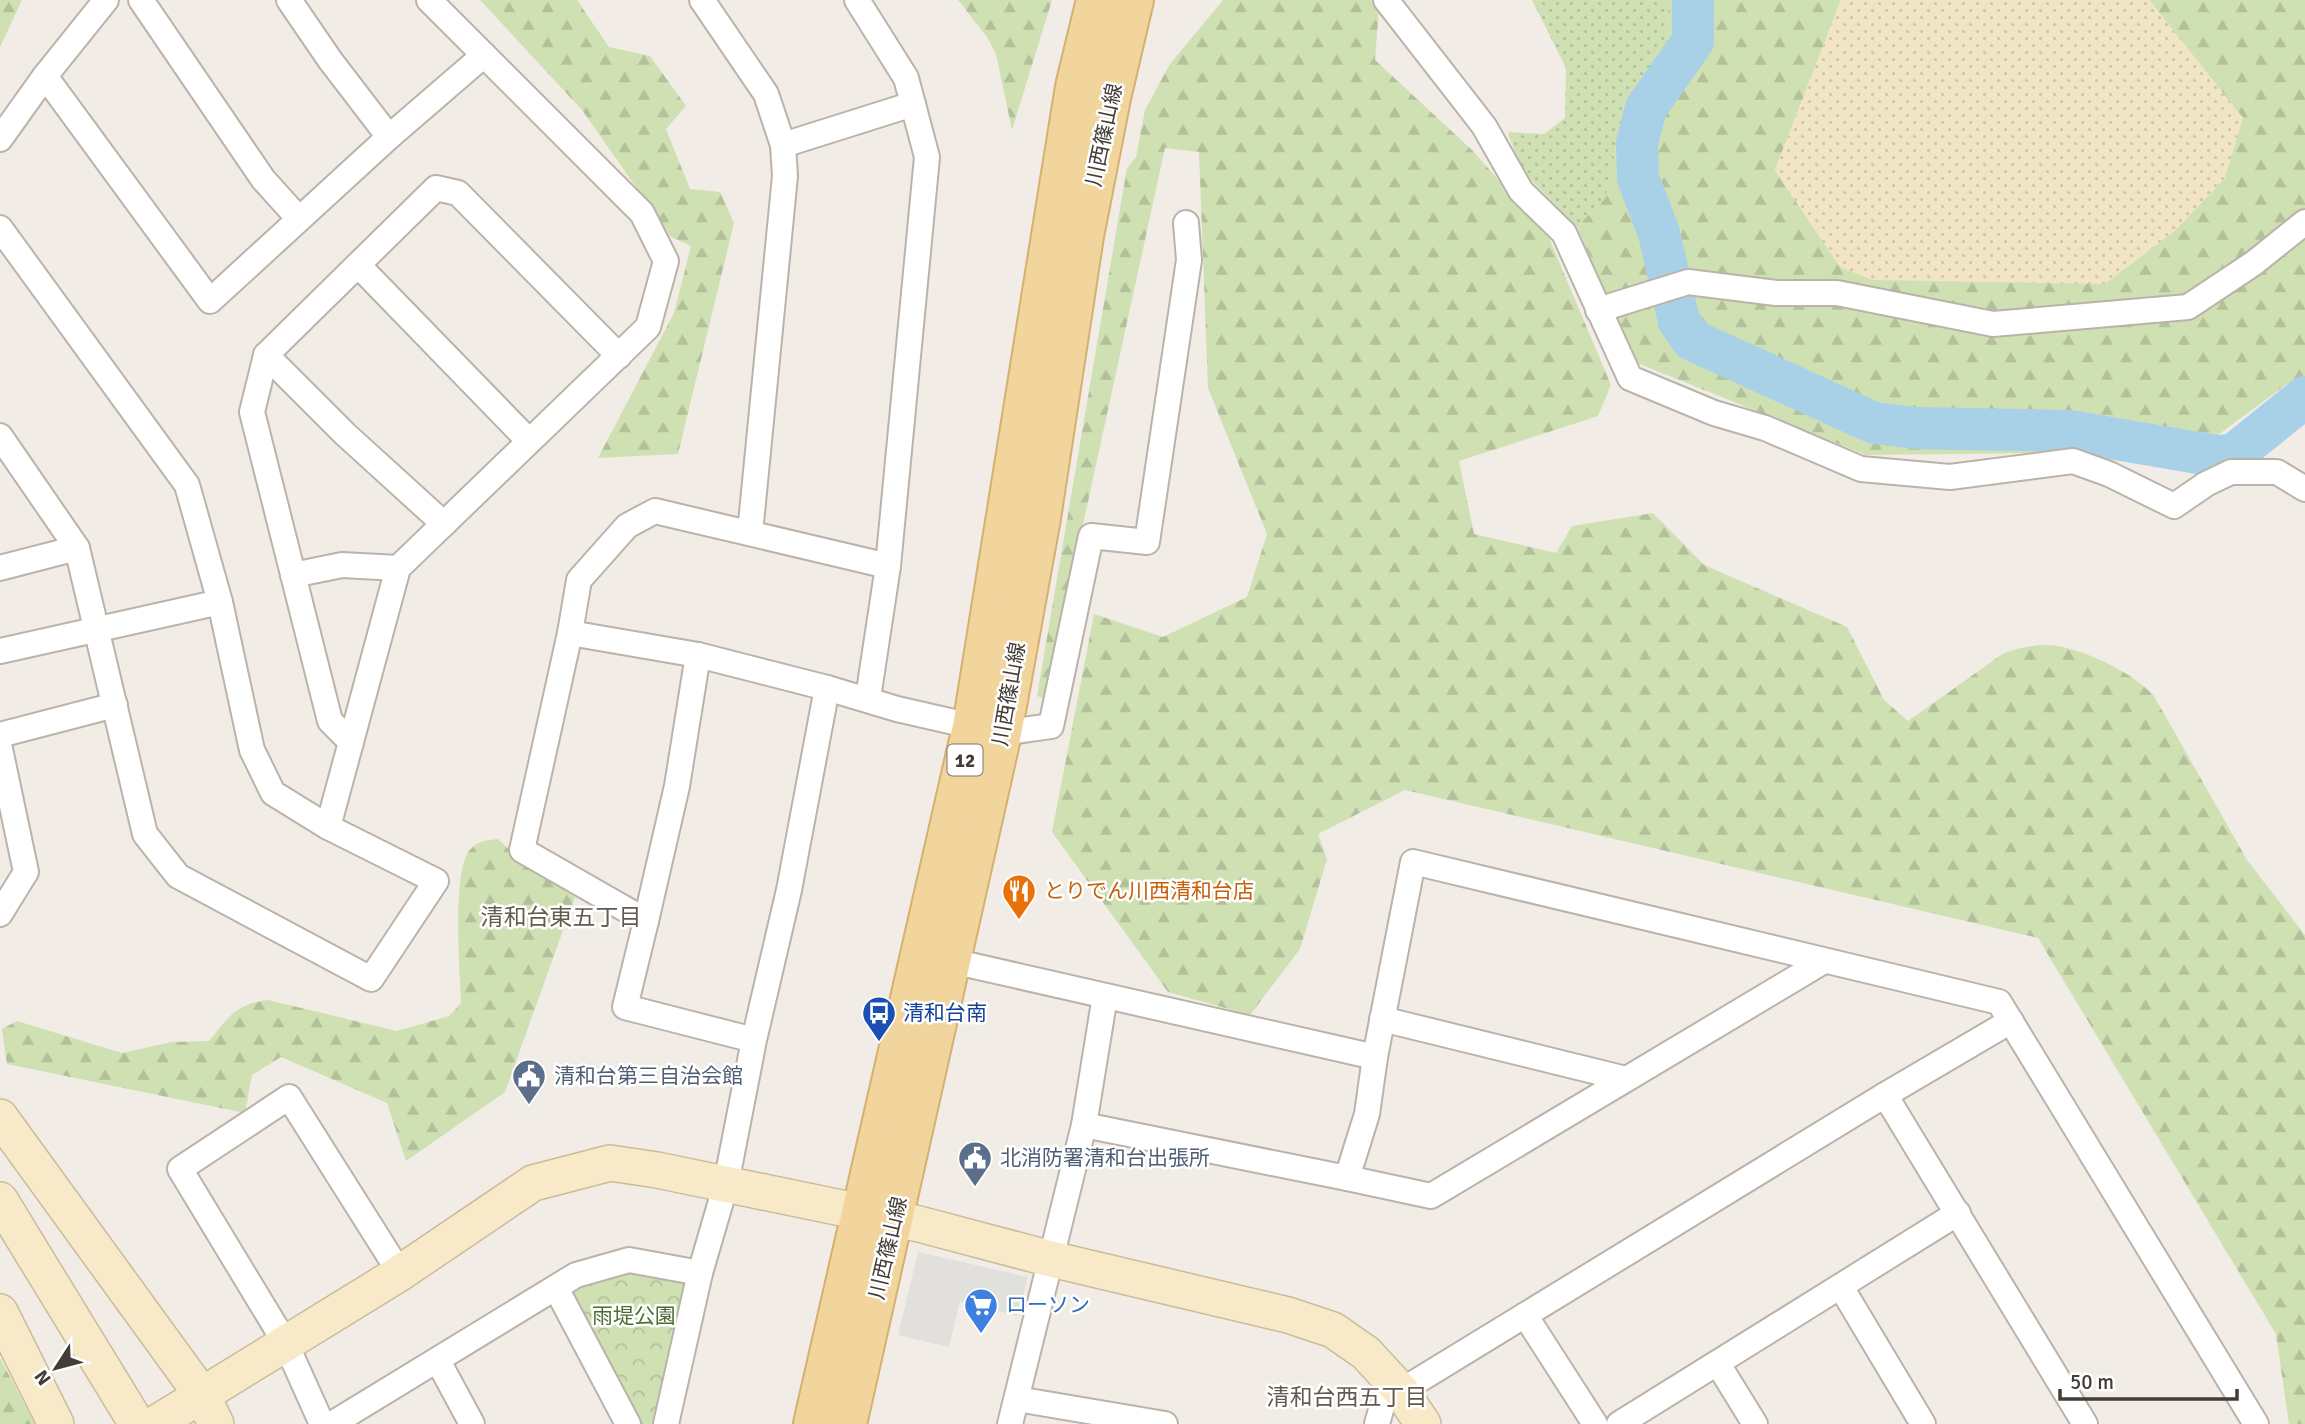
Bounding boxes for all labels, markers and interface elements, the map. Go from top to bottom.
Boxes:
street label: 川西篠山線 [1080,81,1128,189]
street label: 川西篠山線 [987,640,1031,748]
road number: 12 [948,744,982,776]
restaurant icon: とりでん川西清和台店 [1000,872,1038,921]
place label: とりでん川西清和台店 [1044,878,1254,904]
district label: 清和台東五丁目 [481,903,642,932]
bus stop icon: 清和台南 [860,994,898,1043]
place label: 清和台南 [903,1000,987,1026]
public building icon: 清和台第三自治会館 [510,1057,548,1106]
place label: 清和台第三自治会館 [554,1063,743,1089]
public building icon: 北消防署清和台出張所 [956,1139,994,1188]
place label: 北消防署清和台出張所 [1000,1145,1210,1171]
street label: 川西篠山線 [864,1194,912,1302]
supermarket icon: ローソン [962,1286,1000,1335]
place label: ローソン [1006,1292,1090,1318]
park label: 雨堤公園 [592,1303,676,1329]
north arrow [21,1333,91,1403]
scale bar [2060,1358,2237,1402]
text: N [29,1365,57,1390]
text: 50 m [2070,1369,2114,1395]
district label: 清和台西五丁目 [1267,1383,1428,1412]

